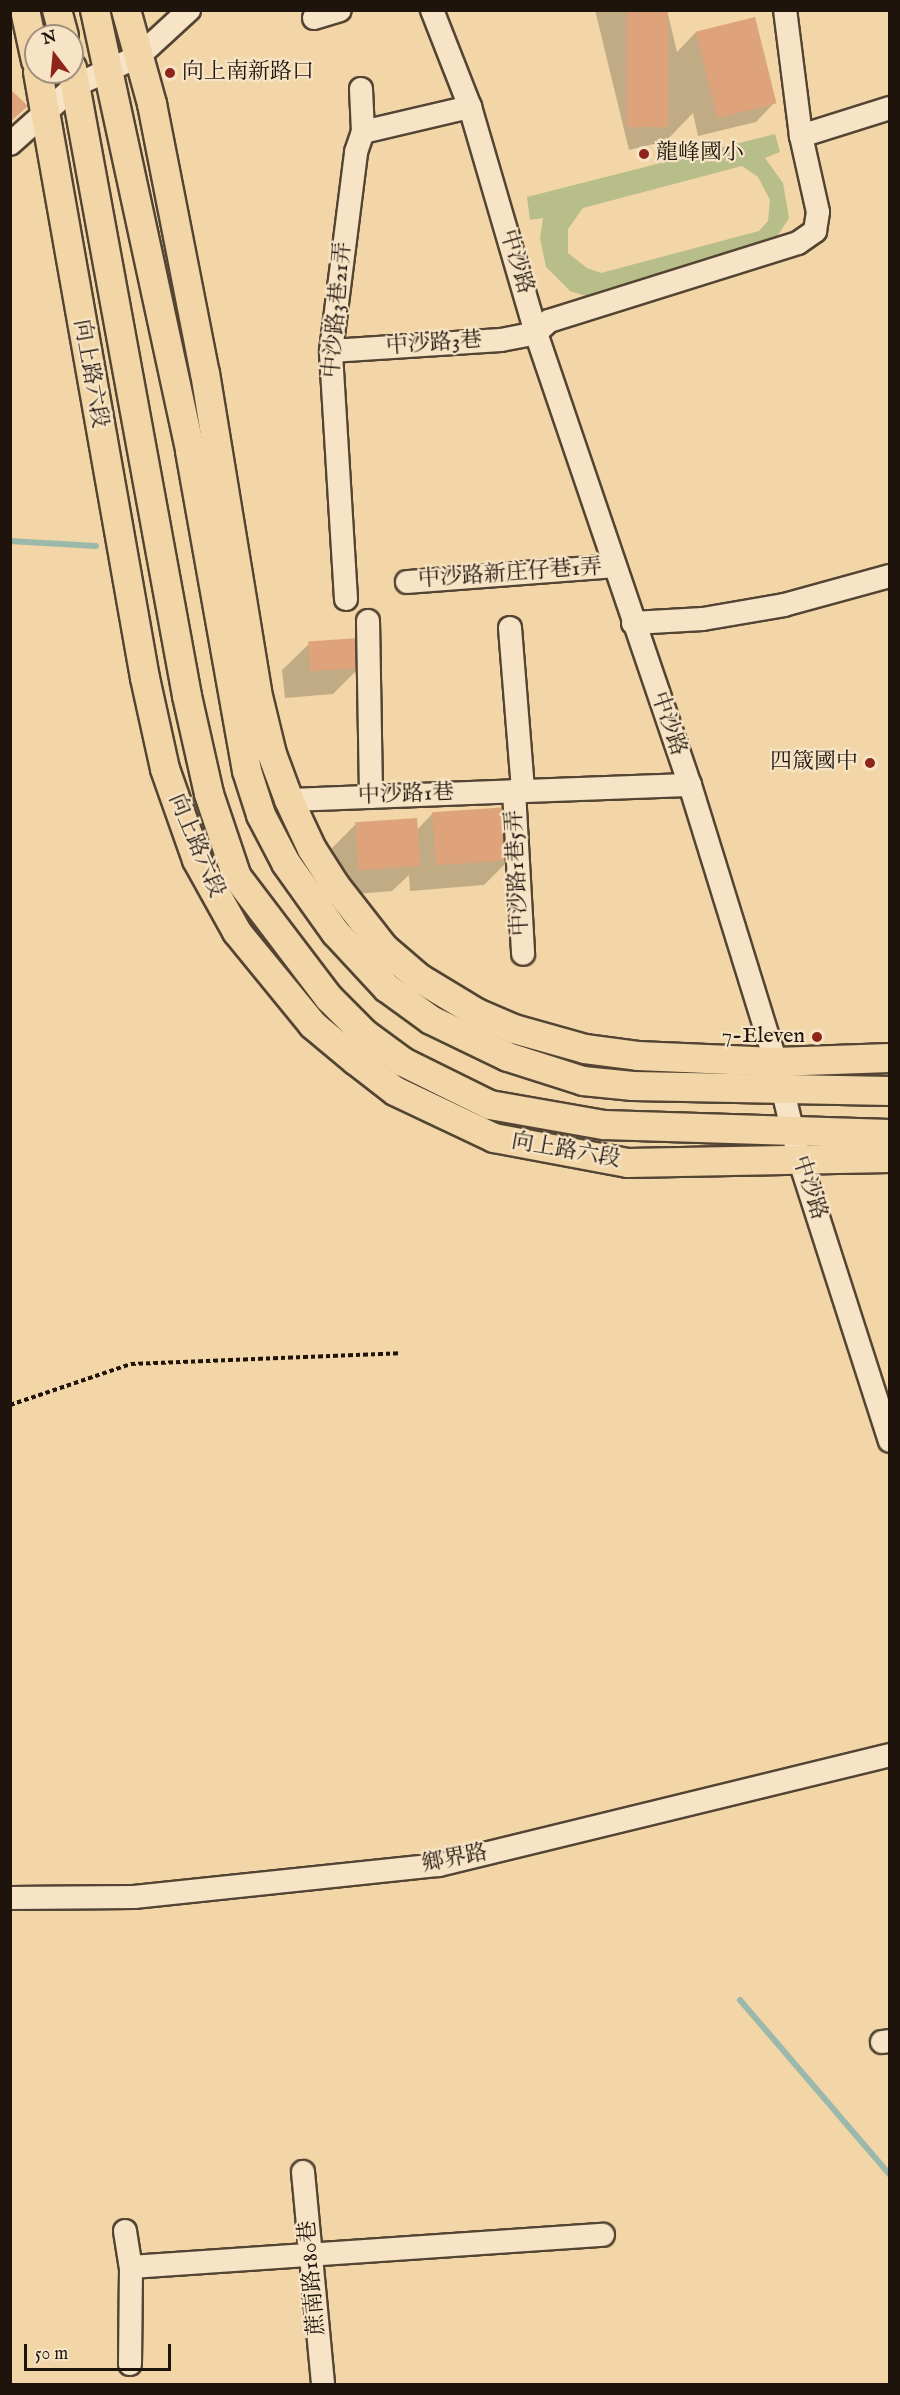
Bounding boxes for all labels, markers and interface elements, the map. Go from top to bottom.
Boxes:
north arrow [24,24,84,84]
text: N [40,27,59,50]
place label: 向上南新路口 [182,60,314,86]
marker: 向上南新路口 [163,66,177,80]
place label: 龍峰國小 [656,141,744,167]
marker: 龍峰國小 [637,147,651,161]
street label: 中沙路 [494,227,538,297]
street label: 中沙路3巷21弄 [319,241,357,379]
street label: 向上路六段 [67,318,113,430]
street label: 中沙路3巷 [385,327,483,361]
street label: 中沙路新庄仔巷1弄 [417,554,603,594]
street label: 中沙路 [645,689,691,759]
place label: 四箴國中 [770,750,858,776]
marker: 四箴國中 [863,756,877,770]
street label: 中沙路1巷 [357,780,455,810]
street label: 向上路六段 [162,790,230,902]
street label: 中沙路1巷5弄 [502,809,534,937]
place label: 7-Eleven [722,1024,805,1050]
marker: 7-Eleven [810,1030,824,1044]
street label: 向上路六段 [510,1128,622,1174]
street label: 中沙路 [786,1153,832,1223]
street label: 鄉界路 [420,1840,490,1878]
street label: 蔗南路180巷 [295,2219,331,2337]
scale bar [27,2332,174,2370]
text: 50 m [35,2343,68,2366]

